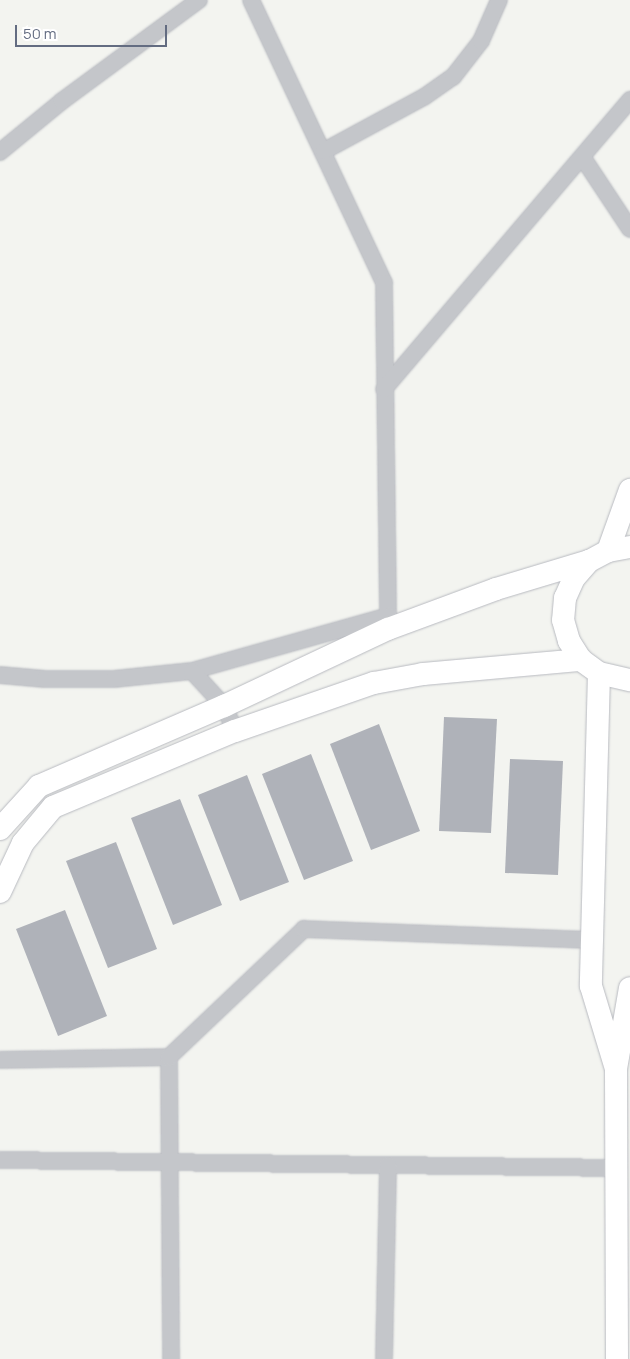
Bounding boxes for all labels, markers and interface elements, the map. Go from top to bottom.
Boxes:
scale bar [18,15,170,47]
text: 50 m [23,23,57,44]

